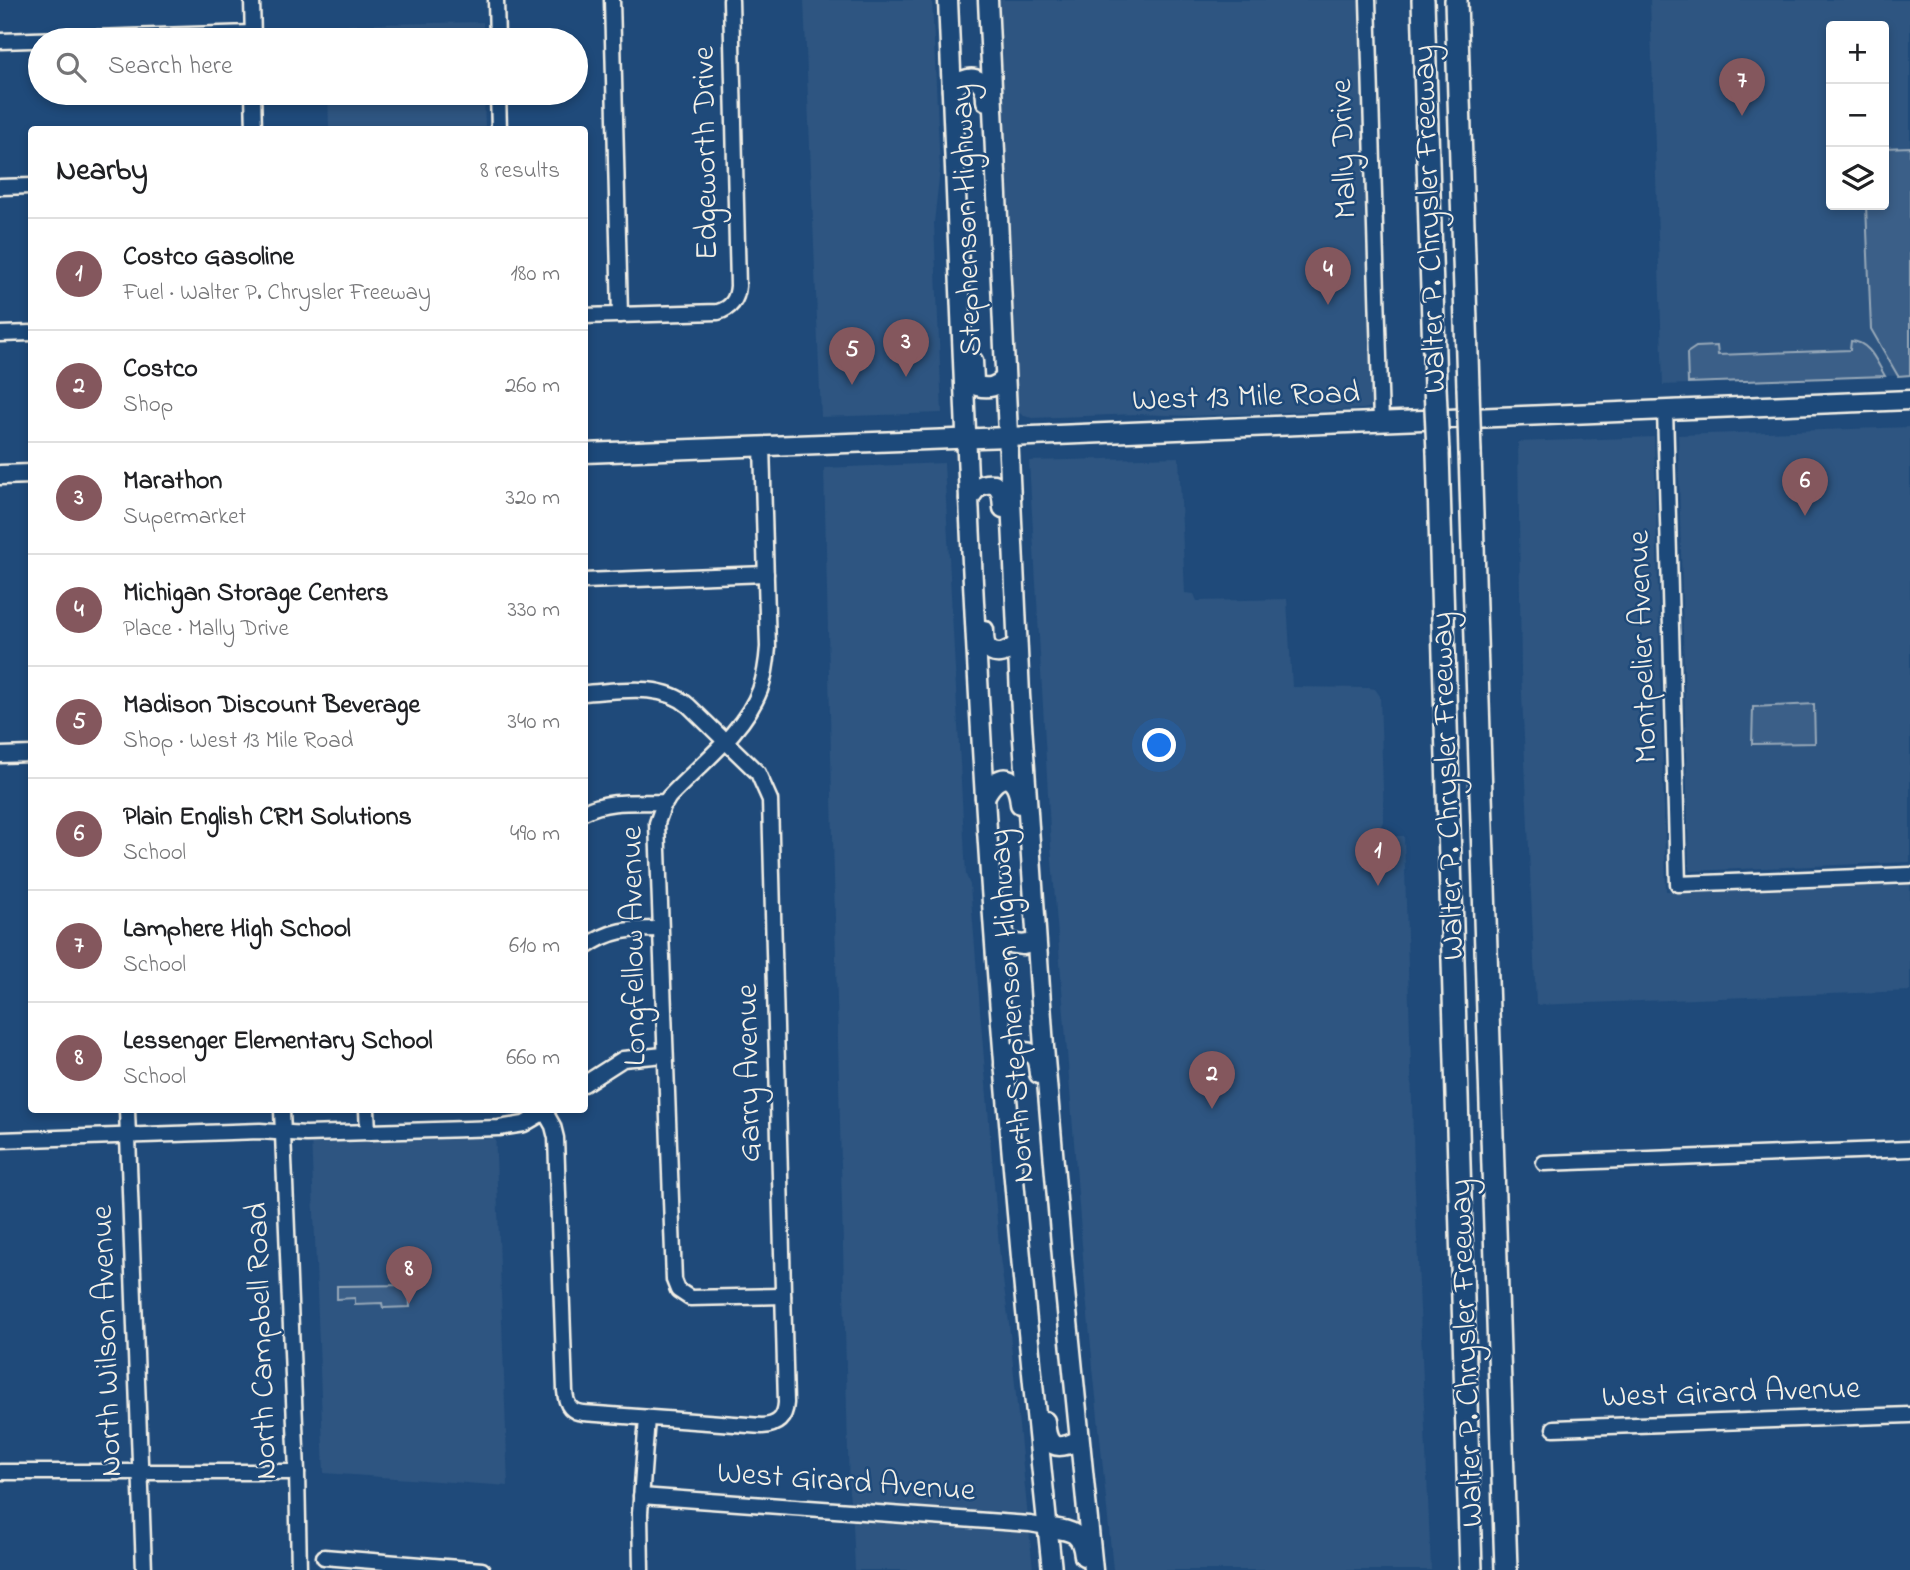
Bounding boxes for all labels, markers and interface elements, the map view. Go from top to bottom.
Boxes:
map controls [1826,21,1889,210]
button: + [1826,21,1889,84]
search box [28,28,588,105]
street label: Walter P. Chrysler Freeway [1401,44,1461,394]
street label: Edgeworth Drive [682,45,732,260]
icon: search [52,48,90,86]
text: Search here [108,48,233,86]
pin: 7 [1719,58,1765,116]
street label: Mally Drive [1319,78,1371,220]
street label: Stephenson Highway [940,83,996,357]
button: − [1826,84,1889,147]
button: layers [1826,147,1889,210]
text: Nearby [56,150,148,194]
text: 8 results [480,155,560,188]
text: Costco Gasoline [123,239,294,277]
pin: 4 [1305,247,1351,305]
text: 1 [75,258,83,291]
text: 180 m [511,258,560,291]
text: Fuel · Walter P. Chrysler Freeway [123,277,431,310]
pin: 3 [883,319,929,377]
pin: 5 [829,327,875,385]
text: Costco [123,351,198,389]
text: 2 [73,370,85,403]
text: 260 m [505,370,560,403]
street label: West 13 Mile Road [1131,371,1361,425]
text: Shop [123,389,173,422]
pin: 6 [1782,458,1828,516]
text: Marathon [123,463,222,501]
text: 3 [74,482,84,515]
text: 320 m [506,482,560,515]
text: Supermarket [123,501,246,534]
street label: Montpelier Avenue [1616,529,1672,764]
text: Michigan Storage Centers [123,575,388,613]
text: 4 [74,594,84,627]
text: 330 m [507,594,560,627]
street label: Walter P. Chrysler Freeway [1419,611,1479,961]
text: Place · Mally Drive [123,613,289,646]
text: Madison Discount Beverage [123,687,420,725]
text: 5 [72,706,86,739]
text: 340 m [507,706,560,739]
text: Shop · West 13 Mile Road [123,725,353,758]
your location [1142,728,1176,762]
text: Plain English CRM Solutions [123,799,412,837]
text: 6 [74,818,84,851]
text: 490 m [510,818,560,851]
street label: Longfellow Avenue [609,825,661,1066]
street label: North Stephenson Highway [977,827,1049,1185]
pin: 1 [1355,828,1401,886]
text: School [123,837,186,870]
text: Lamphere High School [123,911,351,949]
text: 7 [74,930,84,963]
text: 610 m [509,930,560,963]
text: School [123,949,186,982]
street label: Garry Avenue [725,983,775,1163]
text: Lessenger Elementary School [123,1023,433,1061]
text: 8 [75,1042,83,1075]
text: 660 m [506,1042,560,1075]
pin: 2 [1189,1051,1235,1109]
text: School [123,1061,186,1094]
street label: Walter P. Chrysler Freeway [1438,1178,1498,1528]
street label: North Campbell Road [235,1201,291,1481]
street label: North Wilson Avenue [80,1204,136,1478]
pin: 8 [386,1246,432,1304]
street label: West Girard Avenue [1601,1366,1862,1422]
street label: West Girard Avenue [715,1451,977,1516]

